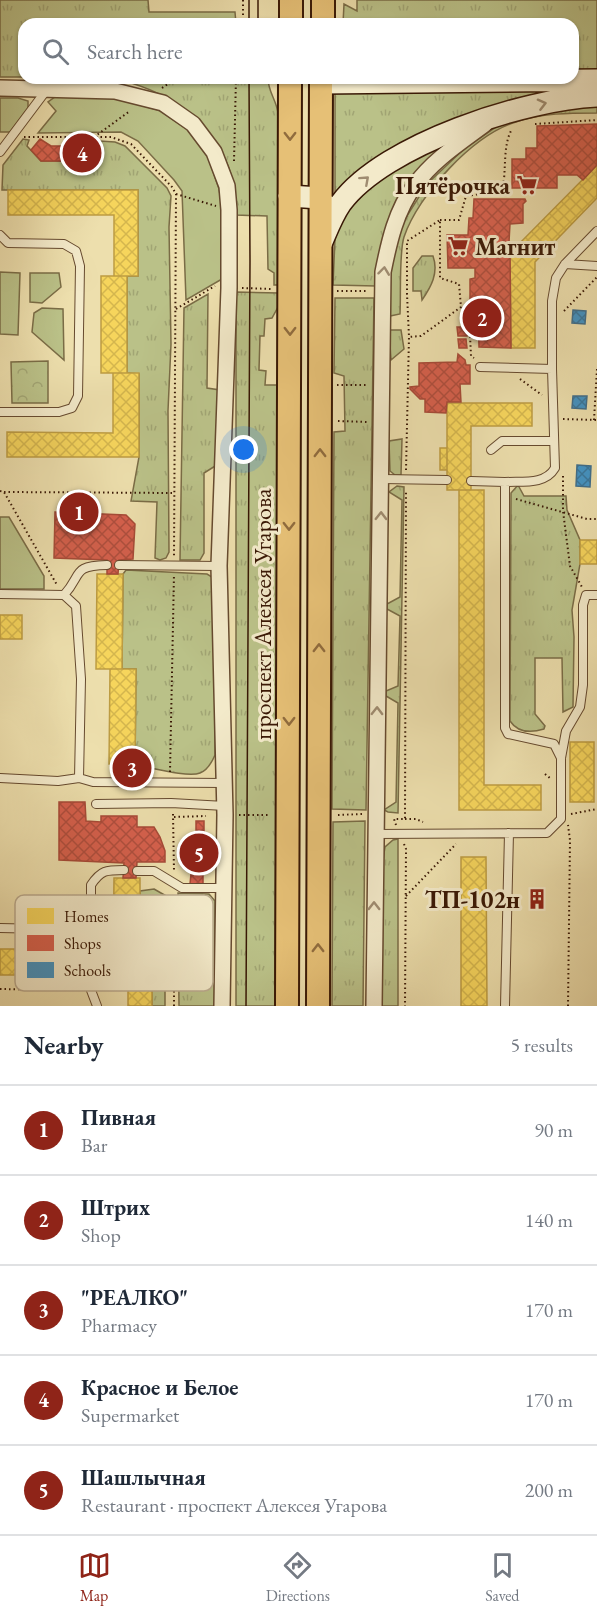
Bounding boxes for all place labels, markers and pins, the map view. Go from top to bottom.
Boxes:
pin: 4 [62,130,101,176]
place label: Пятёрочка [395,170,510,201]
supermarket icon: Пятёрочка [515,173,539,197]
place label: Магнит [475,231,556,262]
supermarket icon: Магнит [446,234,470,258]
pin: 2 [462,296,502,340]
pin: 1 [60,490,98,534]
pin: 3 [112,746,152,790]
pin: 5 [180,830,218,876]
place label: ТП-102н [425,884,520,915]
building icon: ТП-102н [525,887,549,911]

